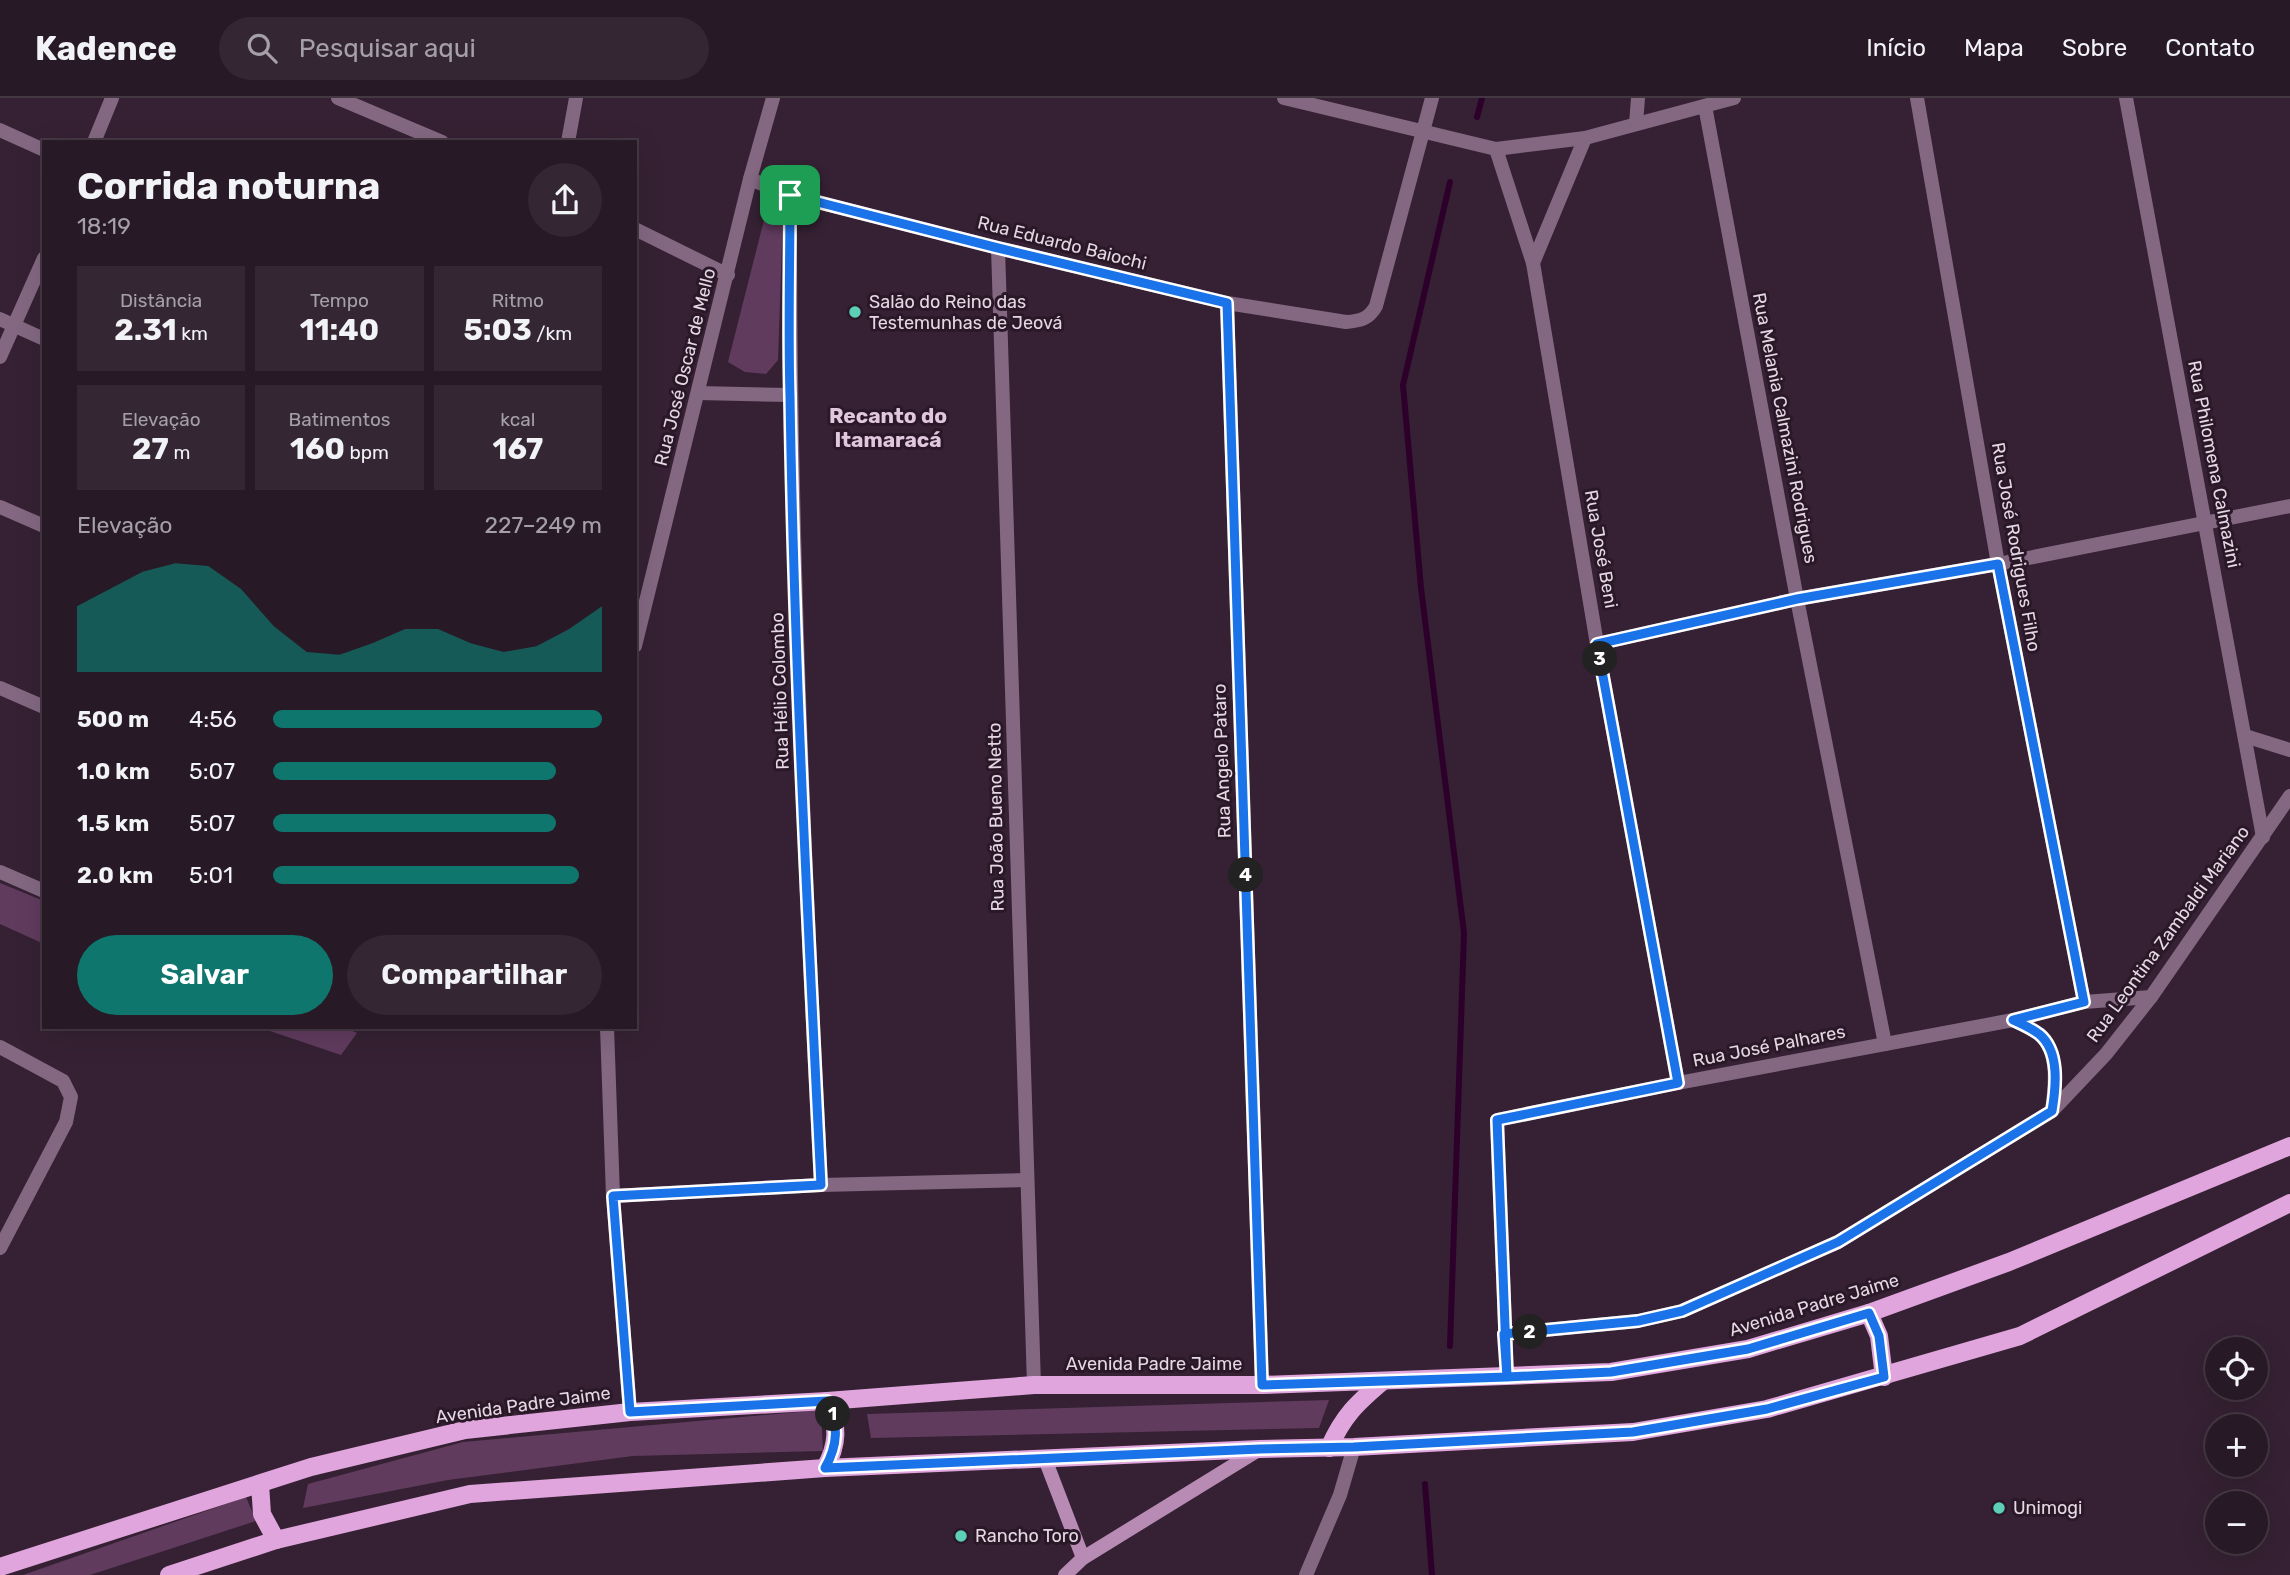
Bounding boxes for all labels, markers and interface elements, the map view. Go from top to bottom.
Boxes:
search box [219,17,709,80]
text: Kadence [35,29,177,68]
icon: search [243,29,281,67]
text: Pesquisar aqui [299,33,476,64]
text: Início [1866,34,1926,62]
text: Mapa [1964,34,2024,62]
text: Sobre [2062,34,2127,62]
text: Contato [2165,34,2255,62]
text: Corrida noturna [77,163,381,209]
button: share [528,163,602,237]
pin [760,165,820,225]
icon: arrive [771,176,809,214]
street label: Rua Eduardo Baiochi [975,211,1149,275]
text: 18:19 [77,212,131,240]
street label: Rua José Oscar de Mello [650,266,720,468]
text: Distância [120,289,202,312]
text: Tempo [310,289,369,312]
text: Ritmo [492,289,544,312]
place label: Salão do Reino das Testemunhas de Jeová [869,291,1063,334]
street label: Rua Melania Calmazini Rodrigues [1748,291,1822,565]
marker: Salão do Reino das Testemunhas de Jeová [847,304,863,320]
text: 2.31 [114,312,177,348]
text: 11:40 [300,312,379,348]
text: 5:03 [463,312,532,348]
text: km [177,322,208,345]
text: /km [532,322,572,345]
street label: Rua Philomena Calmazini [2183,358,2245,570]
district label: Recanto do Itamaracá [829,403,947,452]
text: Elevação [122,408,201,431]
text: Batimentos [288,408,391,431]
text: kcal [500,408,535,431]
text: 27 [132,431,169,467]
text: 160 [290,431,345,467]
text: 167 [493,431,543,467]
text: m [169,441,190,464]
text: bpm [345,441,389,464]
street label: Rua José Rodrigues Filho [1987,441,2045,653]
street label: Rua José Beni [1580,488,1622,610]
text: Elevação [77,511,173,539]
text: 227–249 m [485,511,602,539]
street label: Rua Hélio Colombo [766,612,794,770]
pin: 3 [1582,642,1618,676]
text: 3 [1593,647,1606,670]
street label: Rua Angelo Pataro [1208,683,1236,839]
text: 500 m [77,705,149,733]
text: 4:56 [189,705,237,733]
street label: Rua João Bueno Netto [983,722,1009,912]
text: 1.0 km [77,757,150,785]
text: 5:07 [189,757,235,785]
text: 1.5 km [77,809,149,837]
text: 5:07 [189,809,235,837]
street label: Rua Leontina Zambaldi Mariano [2082,821,2254,1047]
pin: 4 [1228,858,1264,892]
text: 2.0 km [77,861,153,889]
text: 5:01 [189,861,233,889]
text: 4 [1239,863,1252,886]
button: Salvar [77,935,333,1015]
button: Compartilhar [347,935,602,1015]
street label: Rua José Palhares [1691,1020,1847,1072]
street label: Avenida Padre Jaime [1726,1269,1902,1341]
pin: 2 [1512,1314,1548,1350]
text: 2 [1523,1320,1536,1343]
map controls [2205,1337,2268,1554]
button: locate [2205,1337,2268,1400]
street label: Avenida Padre Jaime [1066,1353,1242,1375]
street label: Avenida Padre Jaime [434,1382,612,1428]
pin: 1 [816,1396,850,1432]
text: 1 [828,1402,837,1425]
button: + [2205,1414,2268,1477]
button: − [2205,1491,2268,1554]
place label: Unimogi [2013,1497,2082,1519]
marker: Unimogi [1991,1500,2007,1516]
place label: Rancho Toro [975,1525,1079,1547]
marker: Rancho Toro [953,1528,969,1544]

